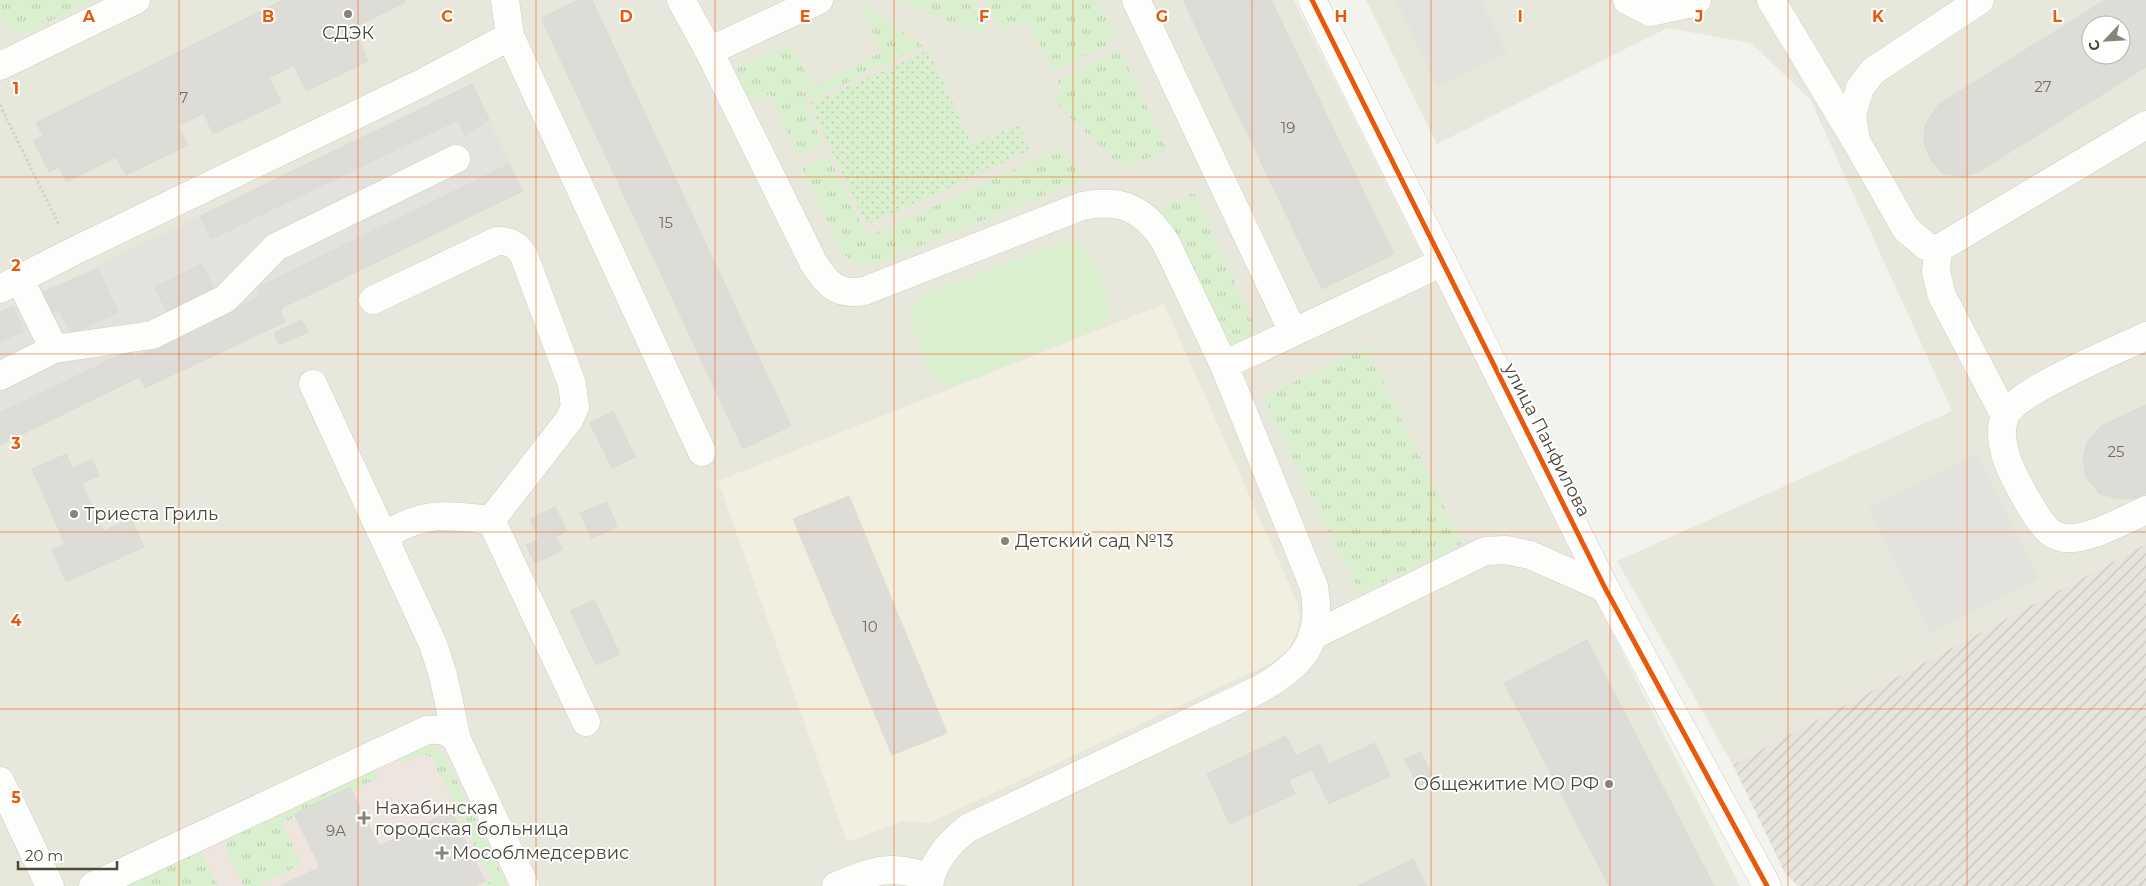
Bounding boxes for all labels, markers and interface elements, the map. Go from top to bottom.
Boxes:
text: A [82,7,96,26]
text: B [262,7,274,26]
text: C [441,7,453,26]
text: D [619,7,633,26]
text: E [800,7,810,26]
text: F [979,7,989,26]
text: G [1156,7,1168,26]
text: H [1335,7,1347,26]
text: I [1517,7,1523,26]
text: J [1694,7,1703,26]
text: K [1872,7,1885,26]
text: L [2052,7,2062,26]
marker: СДЭК [342,8,354,20]
north arrow [2081,15,2131,65]
place label: СДЭК [322,22,374,44]
text: С [2084,37,2105,54]
house number: 27 [2034,77,2052,96]
text: 1 [13,79,19,98]
house number: 7 [180,88,189,107]
house number: 19 [1281,118,1295,137]
house number: 15 [659,213,673,232]
text: 2 [11,256,21,275]
street label: улица Панфилова [1498,359,1595,520]
text: 3 [10,434,21,453]
house number: 25 [2107,442,2125,461]
place label: Триеста Гриль [84,503,218,525]
marker: Триеста Гриль [68,508,80,520]
place label: Детский сад №13 [1015,530,1174,552]
marker: Детский сад №13 [999,535,1011,547]
text: 4 [10,611,22,630]
house number: 10 [862,617,878,636]
place label: Общежитие МО РФ [1414,773,1599,795]
marker: Общежитие МО РФ [1603,778,1615,790]
text: 5 [11,788,21,807]
place label: Нахабинская городская больница [375,797,569,840]
marker: Нахабинская городская больница [357,811,371,825]
house number: 9А [326,821,346,840]
scale bar [18,838,116,870]
place label: Мособлмедсервис [452,842,629,864]
text: 20 m [25,846,63,865]
marker: Мособлмедсервис [436,847,448,859]

